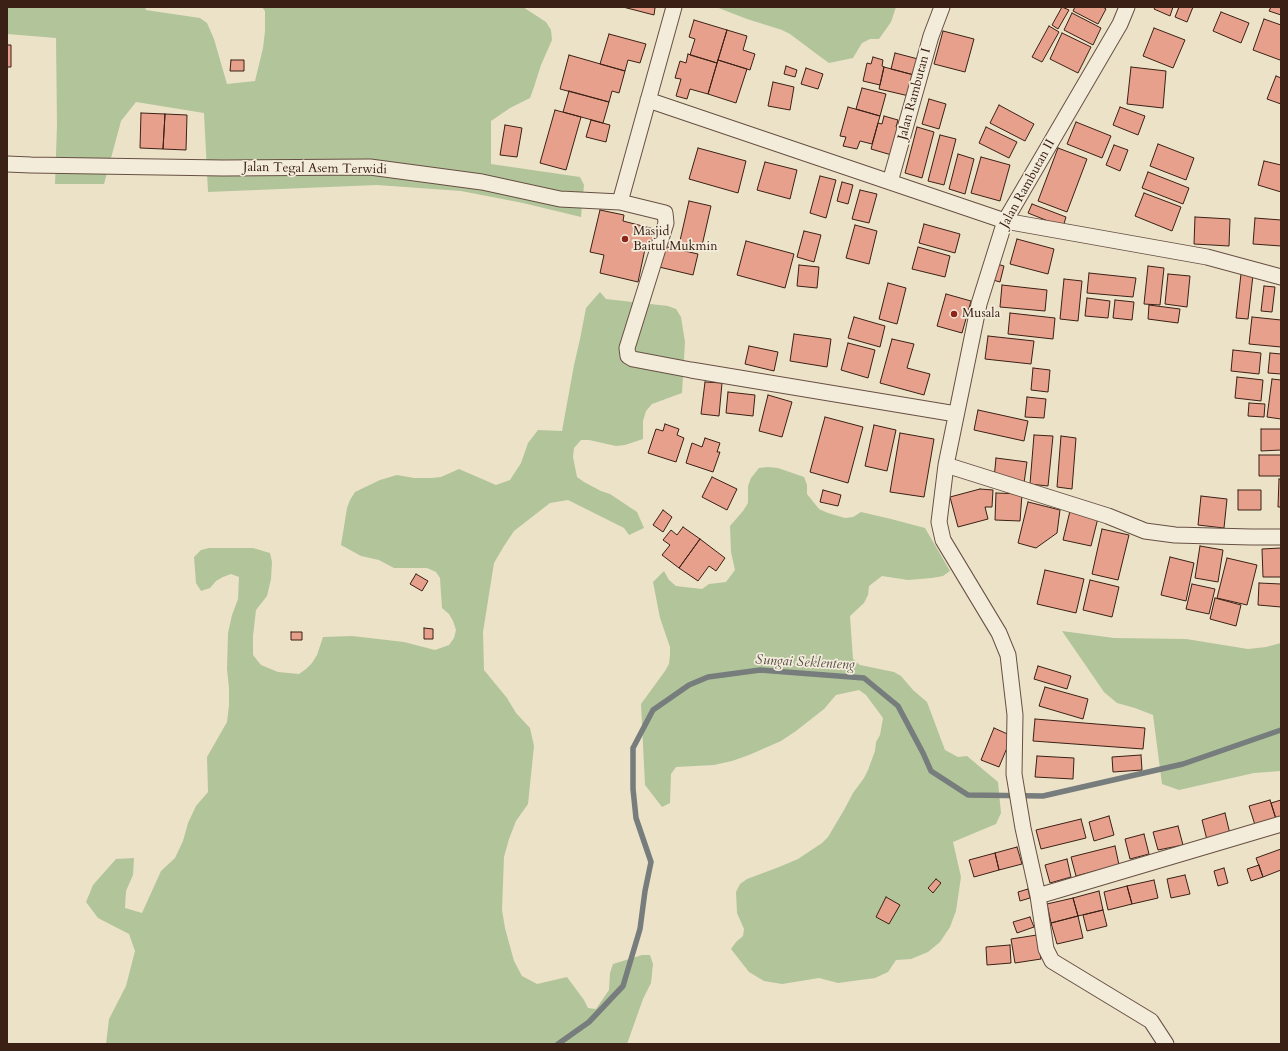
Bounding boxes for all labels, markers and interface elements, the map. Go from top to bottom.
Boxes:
street label: Jalan Rambutan I [895,46,935,142]
street label: Jalan Rambutan II [997,137,1059,231]
street label: Jalan Tegal Asem Terwidi [243,160,387,178]
place label: Masjid Baitul Mukmin [633,224,718,255]
marker: Masjid Baitul Mukmin [620,234,630,244]
place label: Musala [962,306,1000,322]
marker: Musala [949,309,959,319]
water label: Sungai Seklenteng [755,652,855,674]

